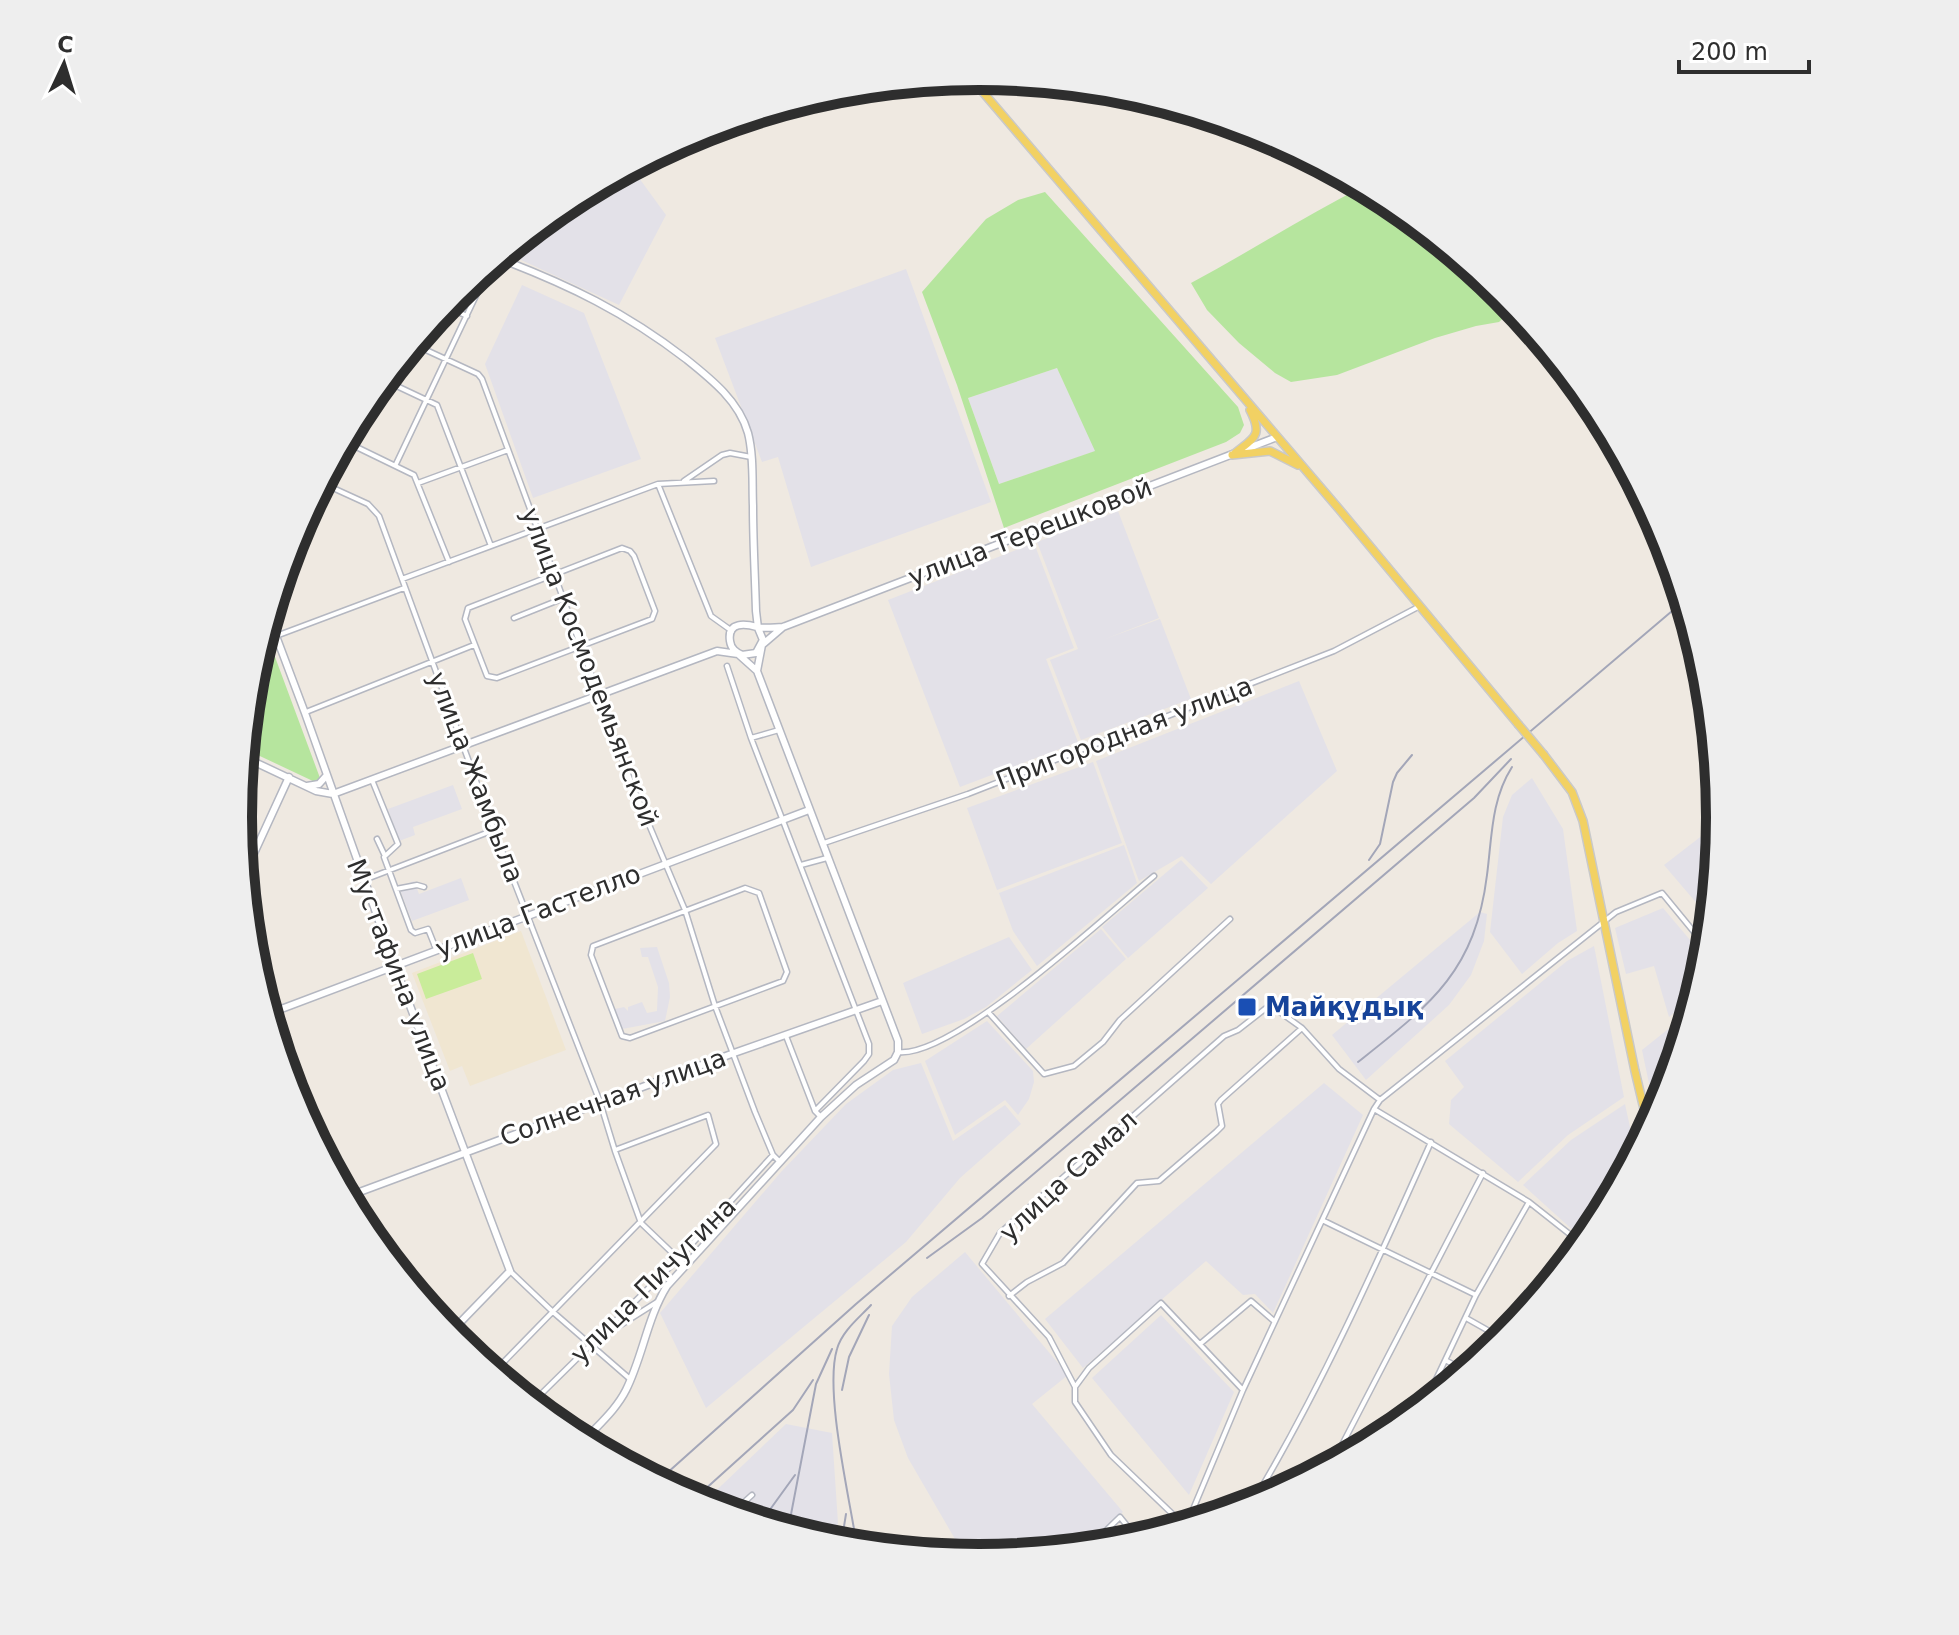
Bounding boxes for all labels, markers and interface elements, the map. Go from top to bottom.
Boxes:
north arrow [24,24,104,104]
scale bar [1679,24,1809,74]
text: С [56,32,74,58]
text: 200 m [1691,38,1768,66]
street label: улица Терешковой [904,472,1156,592]
street label: улица Космодемьянской [515,503,665,831]
street label: улица Жамбыла [422,667,530,887]
street label: Пригородная улица [992,670,1256,796]
street label: Мустафина улица [341,855,457,1095]
street label: улица Гастелло [431,858,645,964]
place label: Майқұдық [1265,992,1424,1022]
marker: Майқұдық [1236,996,1258,1018]
street label: Солнечная улица [496,1042,730,1152]
street label: улица Самал [993,1105,1143,1247]
street label: улица Пичугина [564,1191,742,1369]

